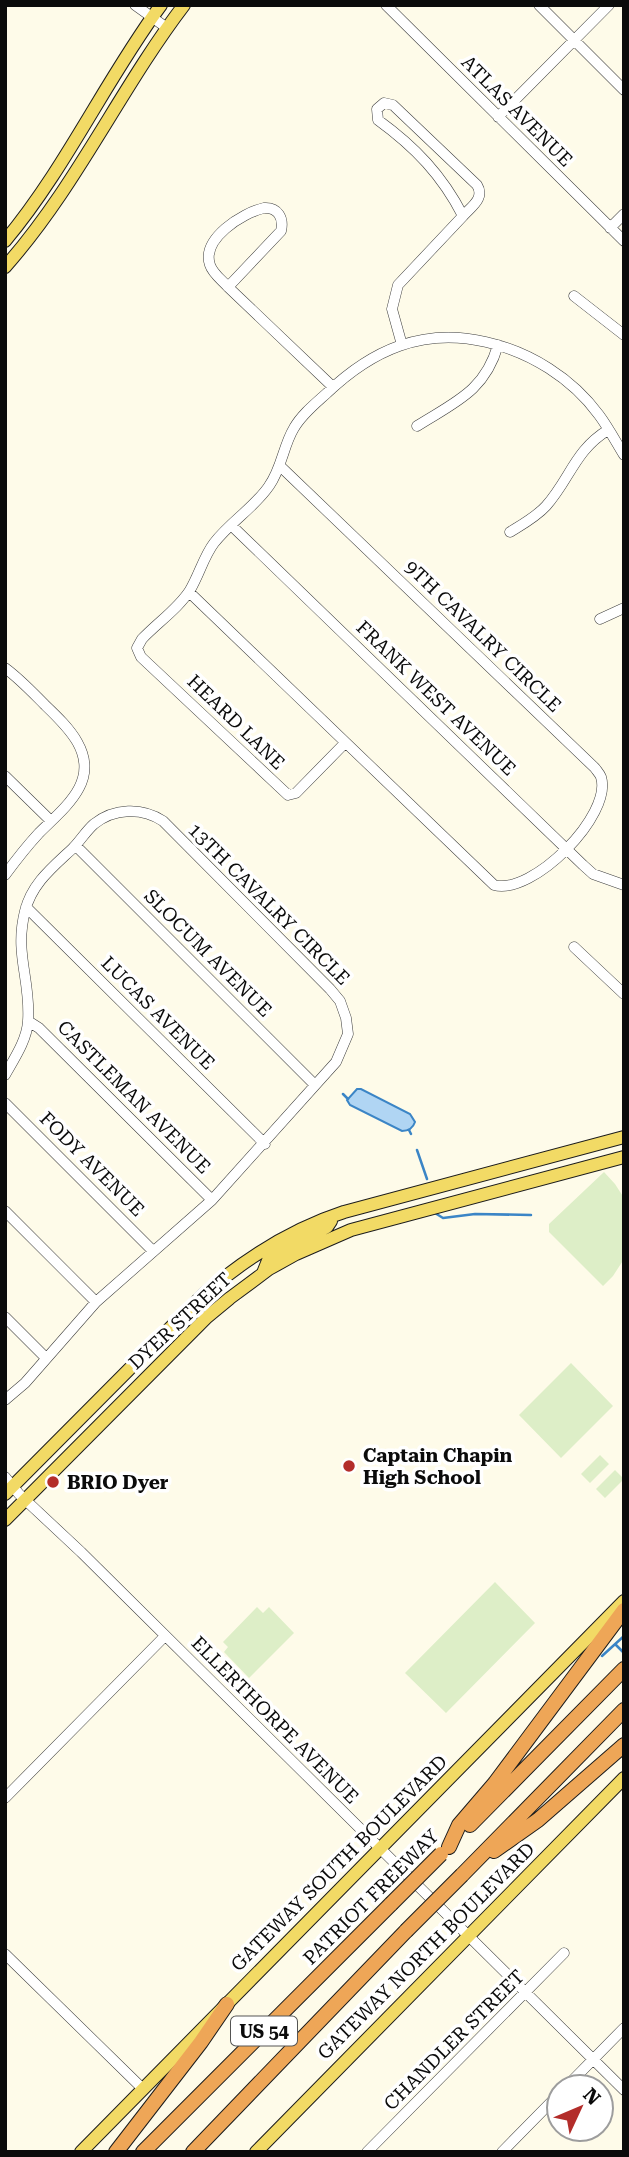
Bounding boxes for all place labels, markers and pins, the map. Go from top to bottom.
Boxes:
place label: Captain Chapin High School [363,1444,512,1489]
marker: Captain Chapin High School [341,1458,357,1474]
place label: BRIO Dyer [67,1471,169,1494]
marker: BRIO Dyer [45,1474,61,1490]

